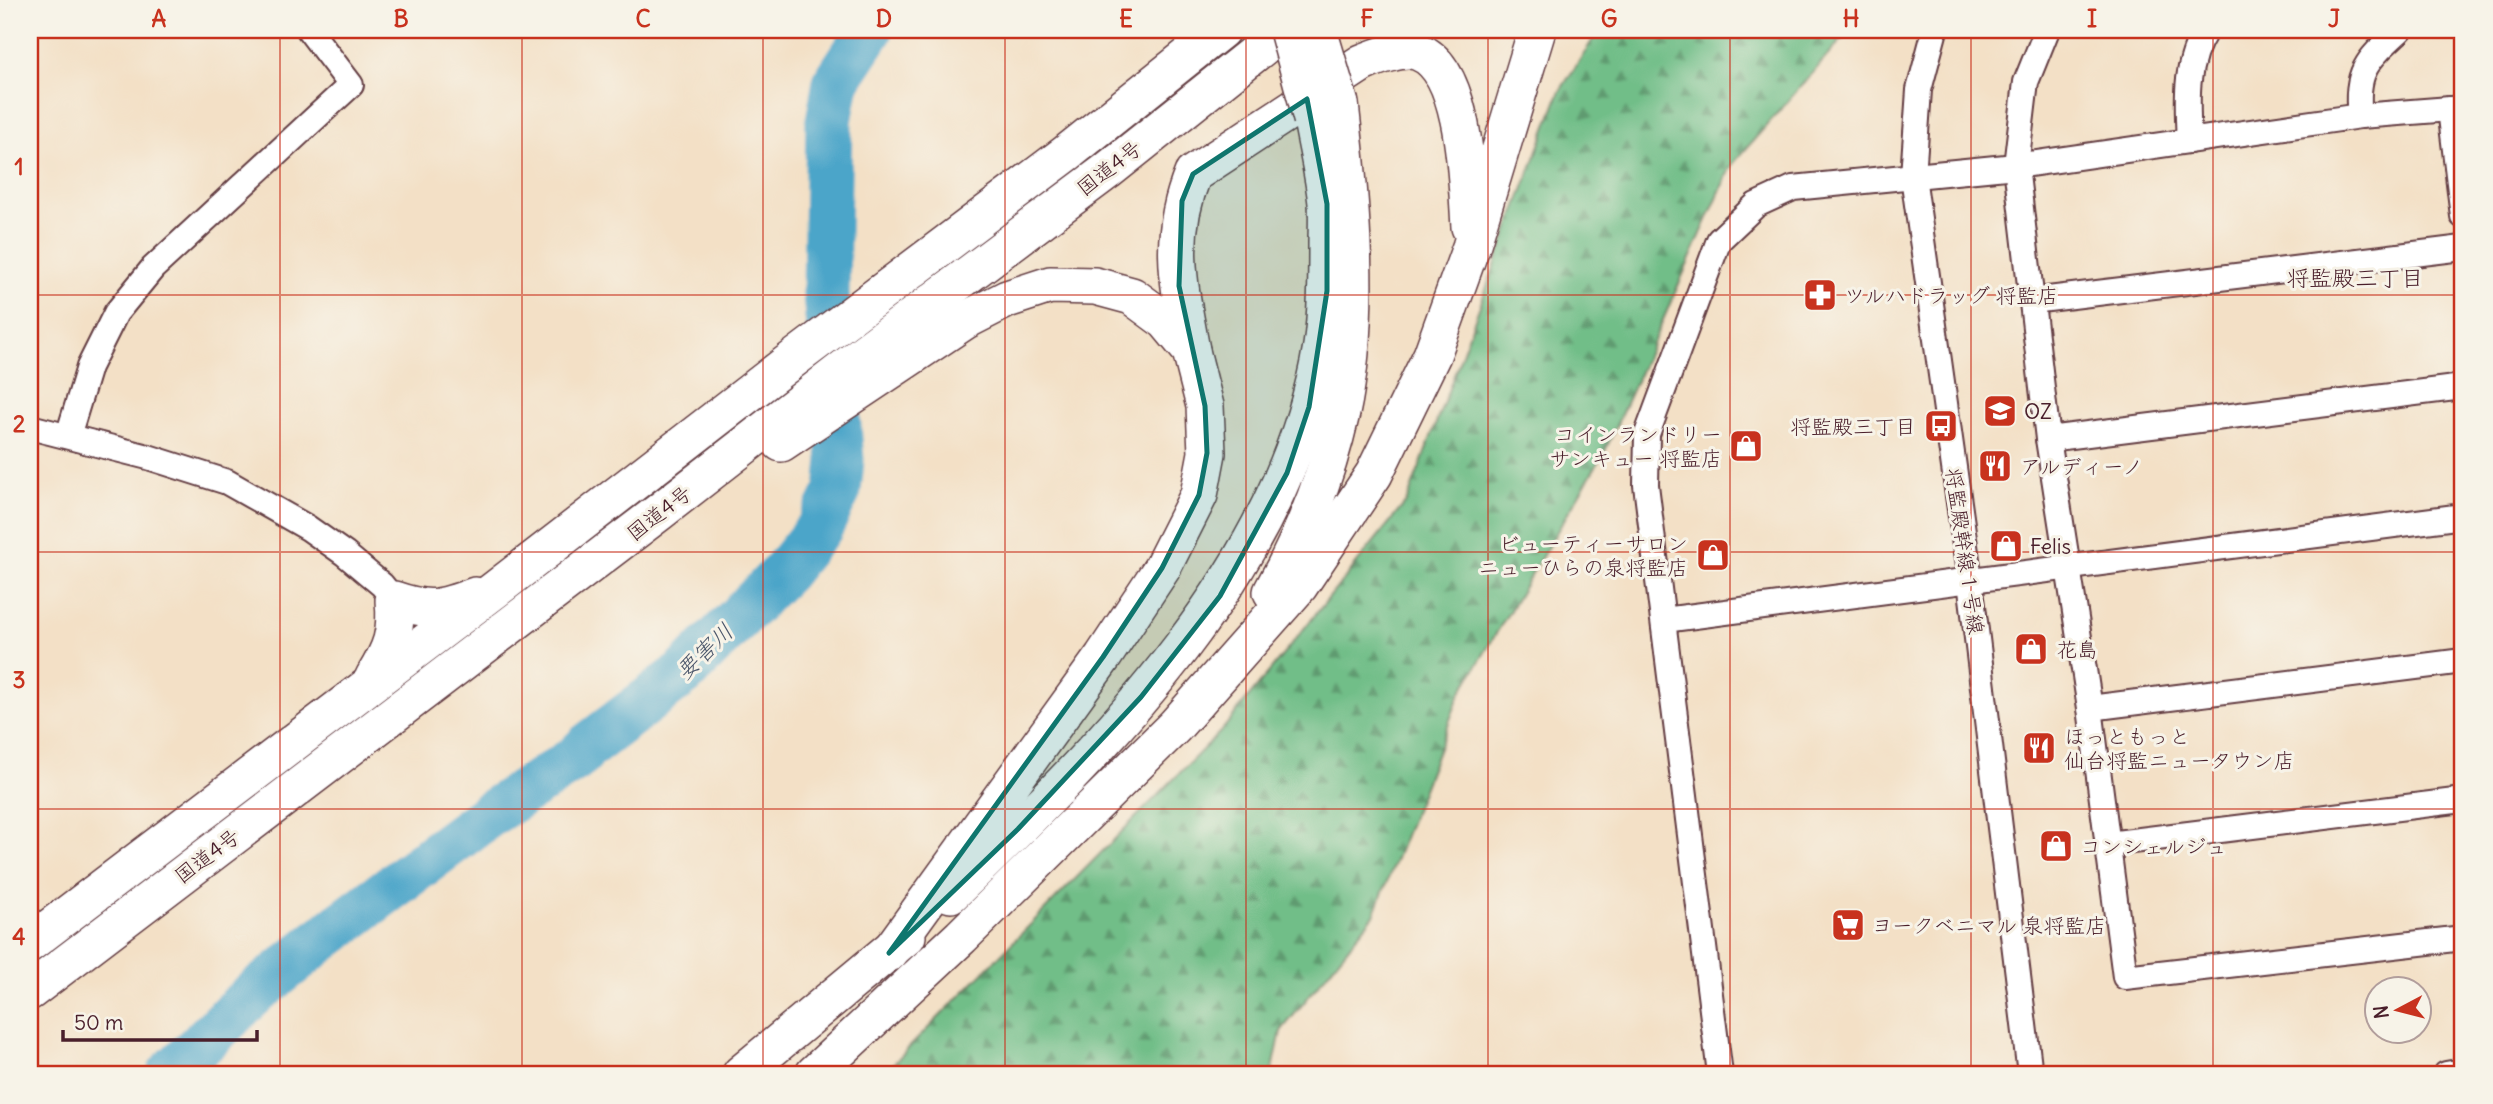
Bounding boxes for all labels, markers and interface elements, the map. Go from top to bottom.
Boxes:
text: A [152,4,167,33]
text: B [393,4,409,33]
text: C [635,4,651,33]
text: D [876,4,892,33]
text: E [1119,4,1133,33]
text: F [1360,4,1374,33]
text: G [1601,4,1617,33]
text: H [1843,4,1859,33]
text: I [2087,4,2097,33]
text: J [2328,4,2340,33]
street label: 国道4号 [1071,134,1147,202]
text: 1 [14,152,24,181]
district label: 将監殿三丁目 [2286,263,2424,292]
pharmacy icon: ツルハドラッグ 将監店 [1801,276,1839,314]
place label: ツルハドラッグ 将監店 [1844,282,2058,309]
school or university icon: OZ [1981,392,2019,430]
place label: OZ [2024,398,2052,425]
bus stop icon: 将監殿三丁目 [1922,407,1960,445]
text: 2 [13,409,26,438]
place label: 将監殿三丁目 [1790,413,1916,440]
place label: コインランドリー サンキュー 将監店 [1549,421,1722,472]
shop icon: コインランドリー サンキュー 将監店 [1727,427,1765,465]
restaurant icon: アルディーノ [1976,447,2014,485]
place label: アルディーノ [2020,453,2143,480]
street label: 将監殿幹線１号線 [1940,466,1990,636]
street label: 国道4号 [621,479,697,547]
shop icon: Felis [1987,527,2025,565]
place label: ビューティーサロン ニューひらの泉将監店 [1478,530,1688,581]
place label: Felis [2030,533,2071,560]
shop icon: ビューティーサロン ニューひらの泉将監店 [1694,536,1732,574]
water label: 要害川 [669,617,739,685]
shop icon: 花島 [2012,630,2050,668]
place label: 花島 [2056,636,2098,663]
text: 3 [12,665,26,694]
place label: ほっともっと 仙台将監ニュータウン店 [2064,723,2295,774]
restaurant icon: ほっともっと 仙台将監ニュータウン店 [2020,729,2058,767]
street label: 国道4号 [169,823,245,889]
shop icon: コンシェルジュ [2037,827,2075,865]
place label: コンシェルジュ [2080,833,2227,860]
supermarket icon: ヨークベニマル 泉将監店 [1829,906,1867,944]
place label: ヨークベニマル 泉将監店 [1872,912,2106,939]
text: 4 [12,922,26,951]
north arrow [2364,974,2434,1044]
scale bar [63,999,257,1043]
text: N [2368,1004,2394,1020]
text: 50 m [74,1009,123,1036]

